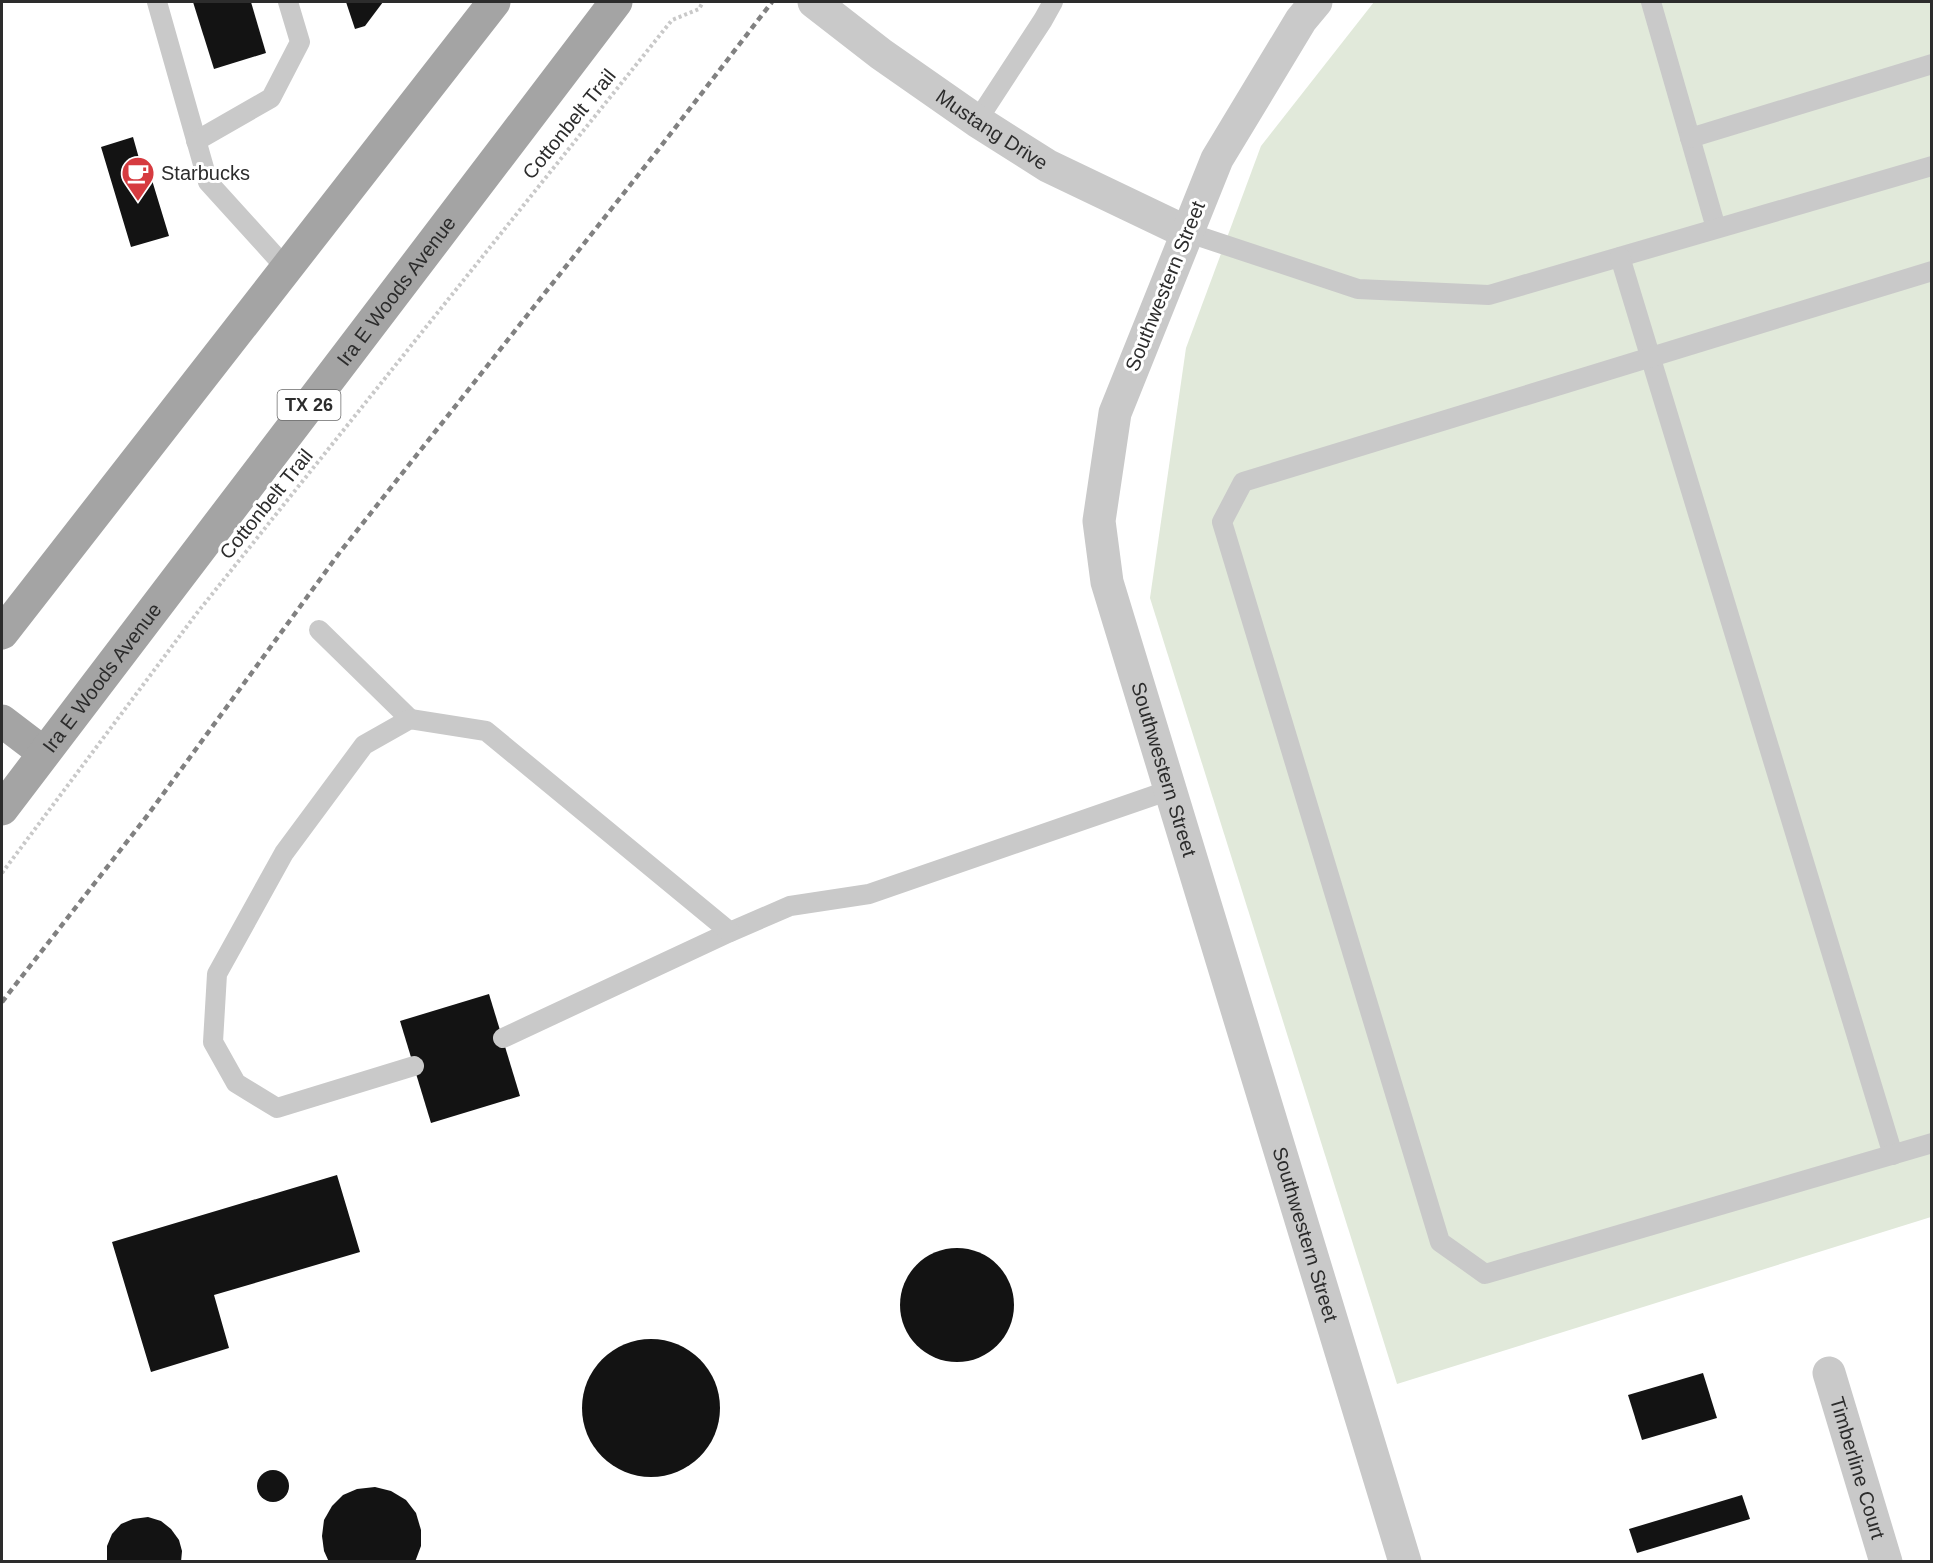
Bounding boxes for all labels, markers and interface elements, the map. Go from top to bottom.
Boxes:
street label: Cottonbelt Trail [518,65,620,183]
street label: Mustang Drive [932,85,1052,174]
cafe icon: Starbucks [120,155,156,202]
place label: Starbucks [161,162,250,184]
street label: Southwestern Street [1121,197,1209,374]
street label: Ira E Woods Avenue [332,212,460,370]
road number: TX 26 [278,390,340,420]
street label: Cottonbelt Trail [215,445,317,563]
street label: Ira E Woods Avenue [38,599,166,757]
street label: Southwestern Street [1127,679,1201,860]
street label: Southwestern Street [1268,1144,1342,1325]
street label: Timberline Court [1826,1394,1889,1542]

